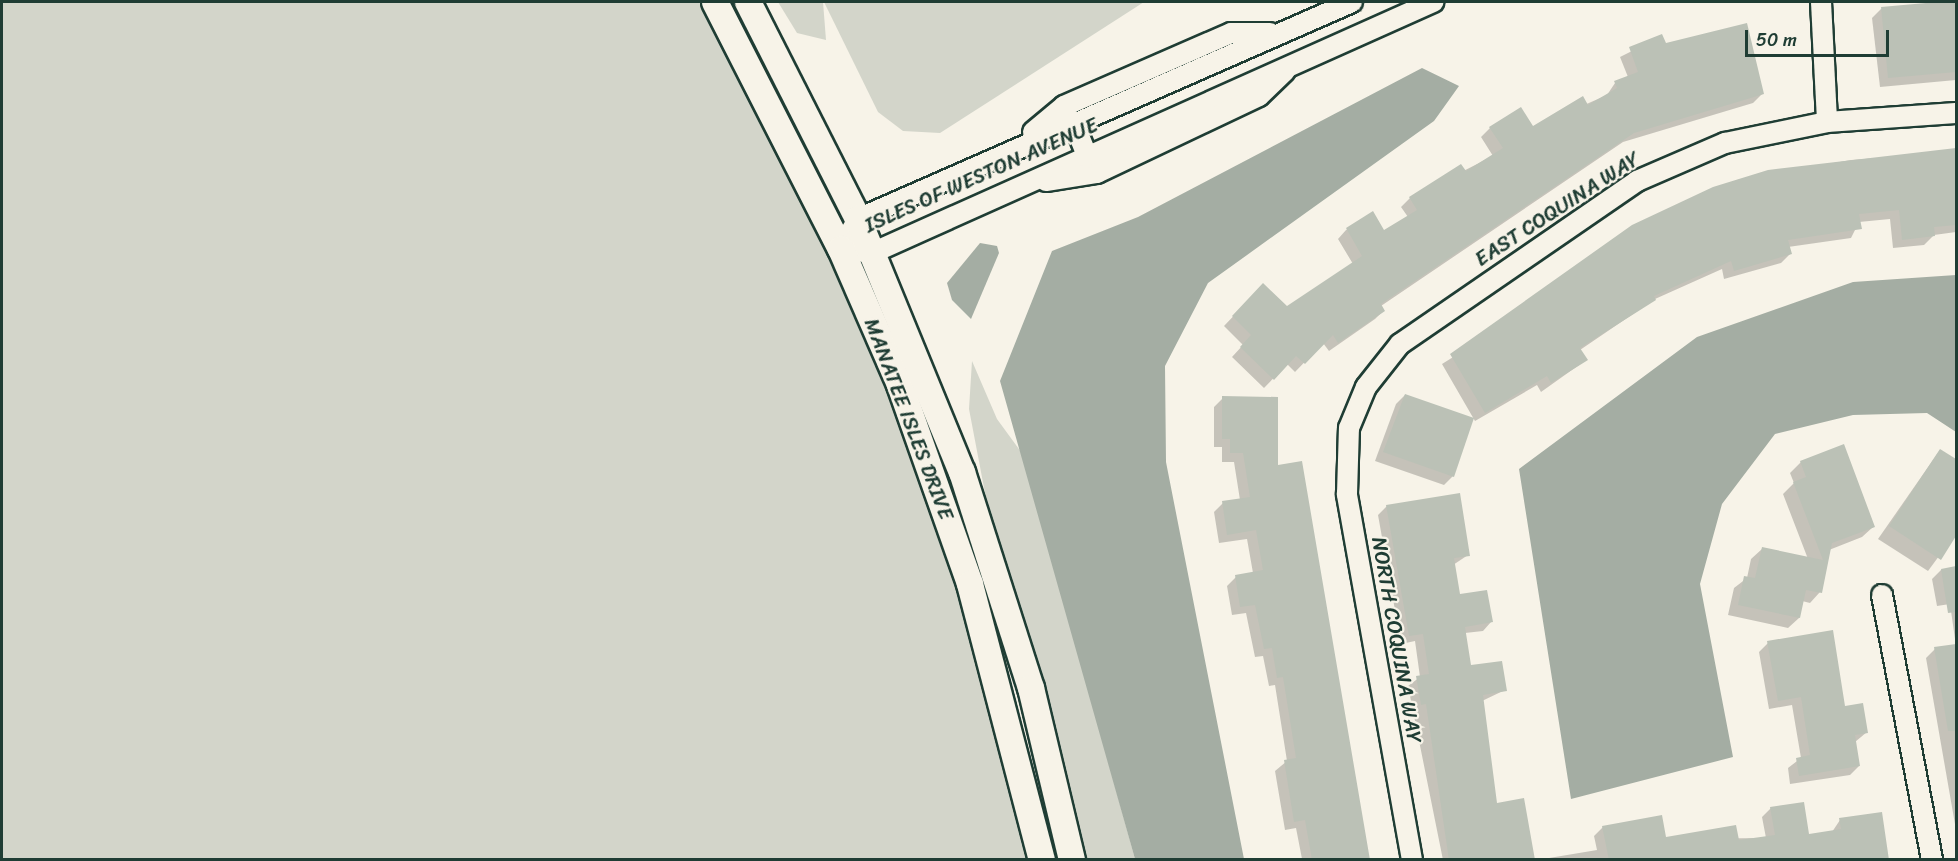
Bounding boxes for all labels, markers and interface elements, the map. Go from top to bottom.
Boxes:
scale bar [1748,18,1892,56]
text: 50 m [1756,24,1797,56]
street label: ISLES OF WESTON AVENUE [860,112,1102,238]
street label: EAST COQUINA WAY [1471,147,1643,271]
street label: MANATEE ISLES DRIVE [859,314,959,524]
street label: NORTH COQUINA WAY [1367,536,1427,744]

